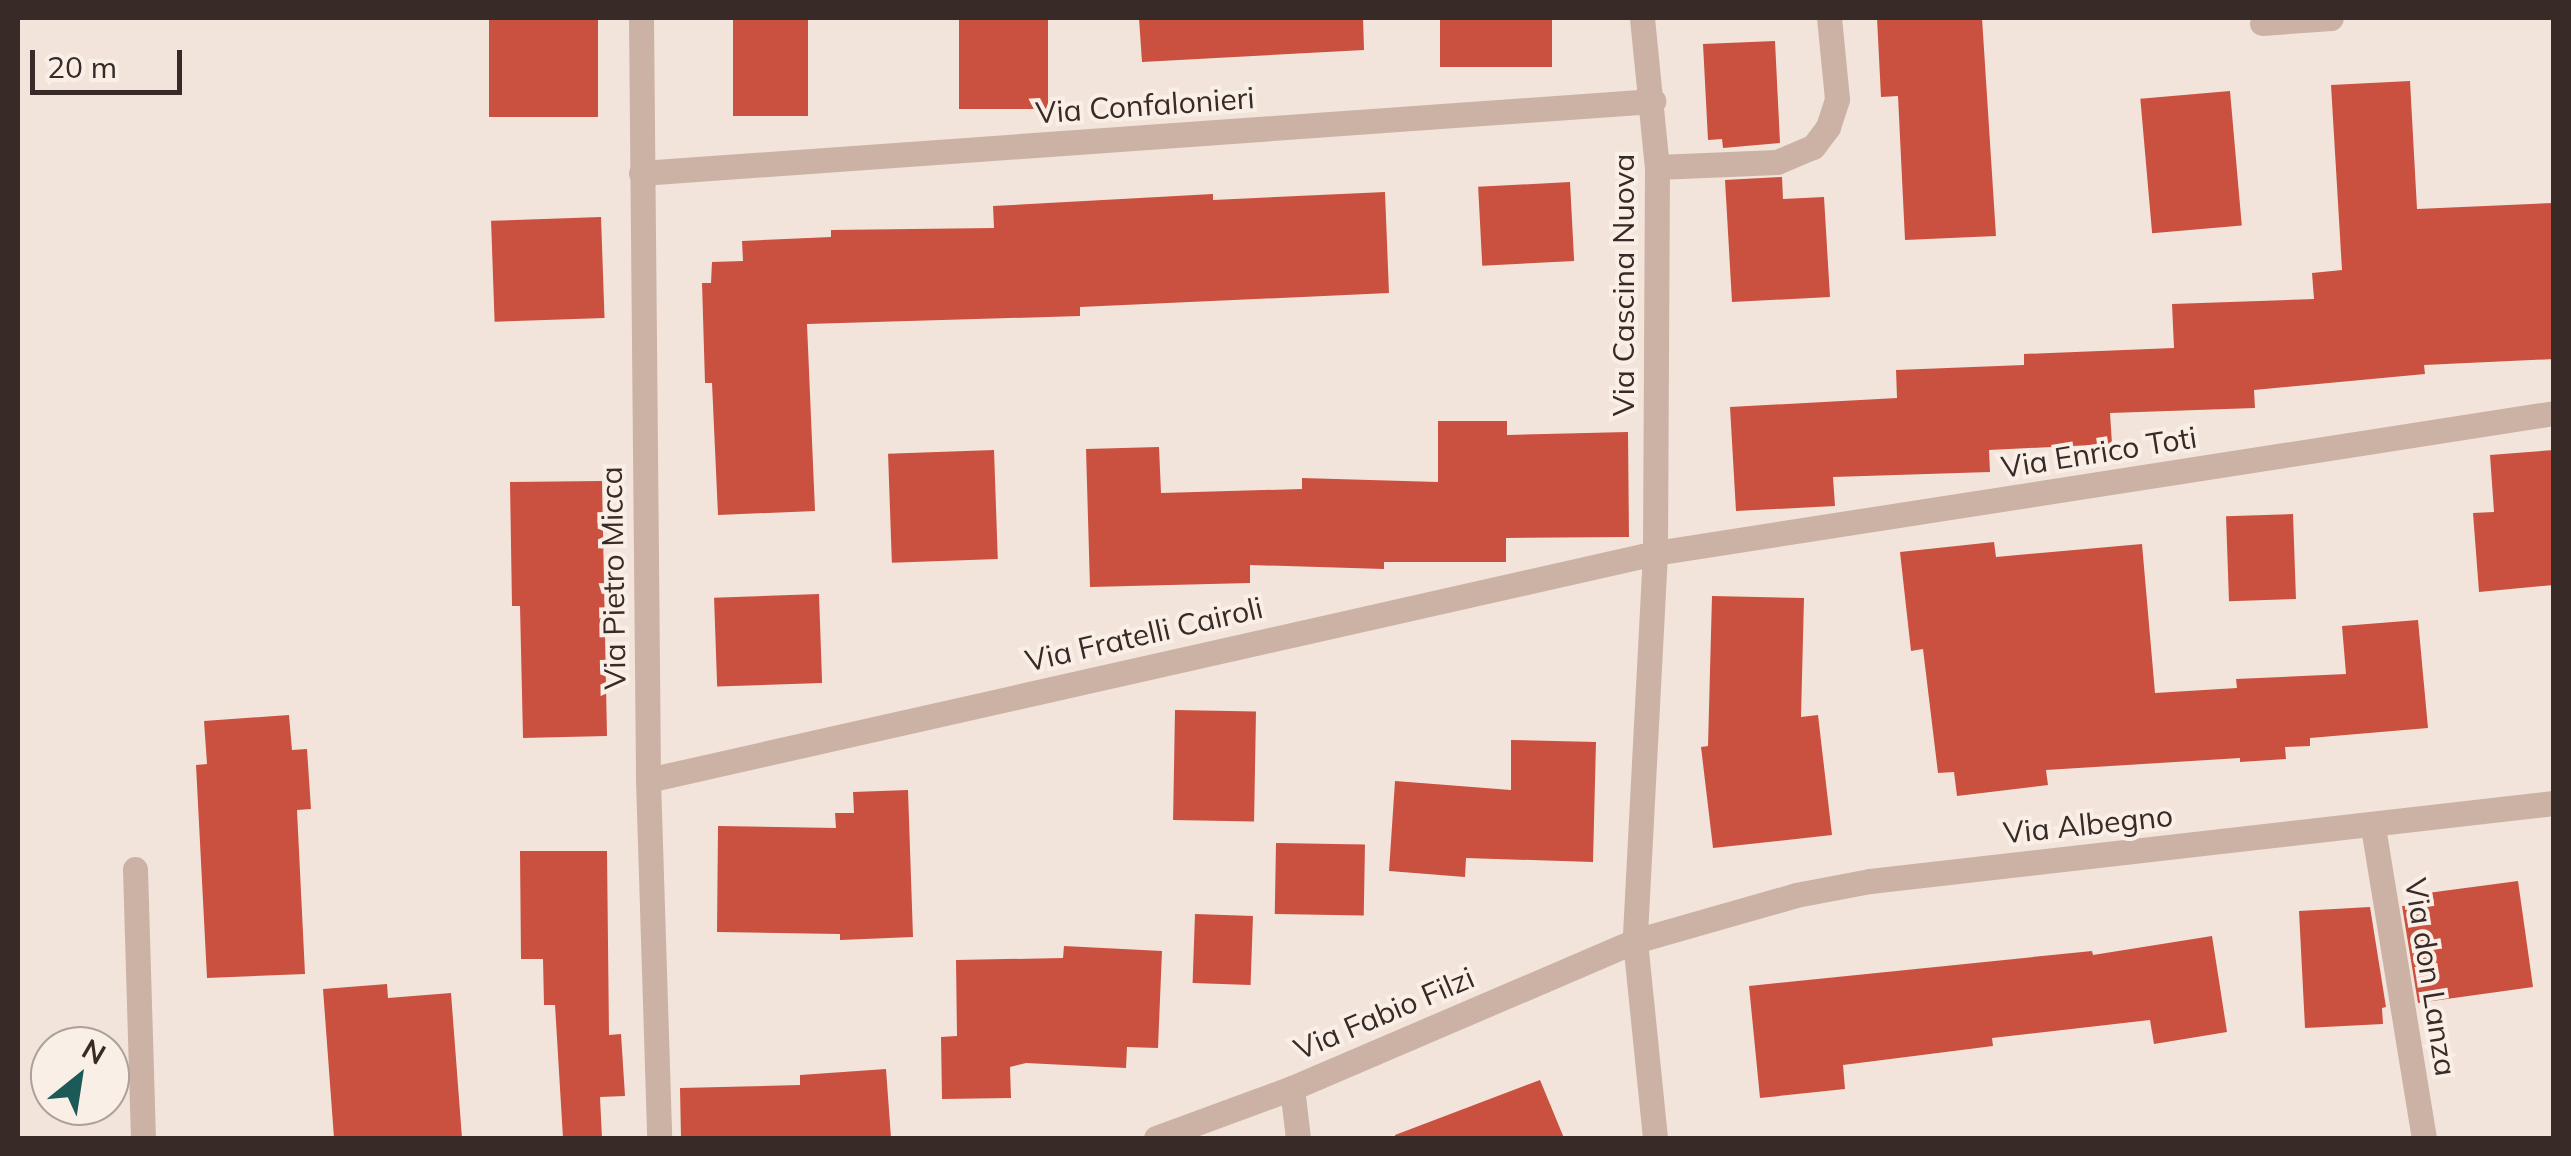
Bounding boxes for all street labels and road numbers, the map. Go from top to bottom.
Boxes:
street label: Via Confalonieri [1034,79,1256,131]
street label: Via Cascina Nuova [1605,154,1641,416]
street label: Via Enrico Toti [1999,419,2199,485]
street label: Via Pietro Micca [593,466,633,690]
street label: Via Fratelli Cairoli [1022,589,1266,679]
street label: Via Albegno [2001,797,2175,851]
street label: Via don Lanza [2398,876,2464,1078]
street label: Via Fabio Filzi [1289,959,1479,1067]

